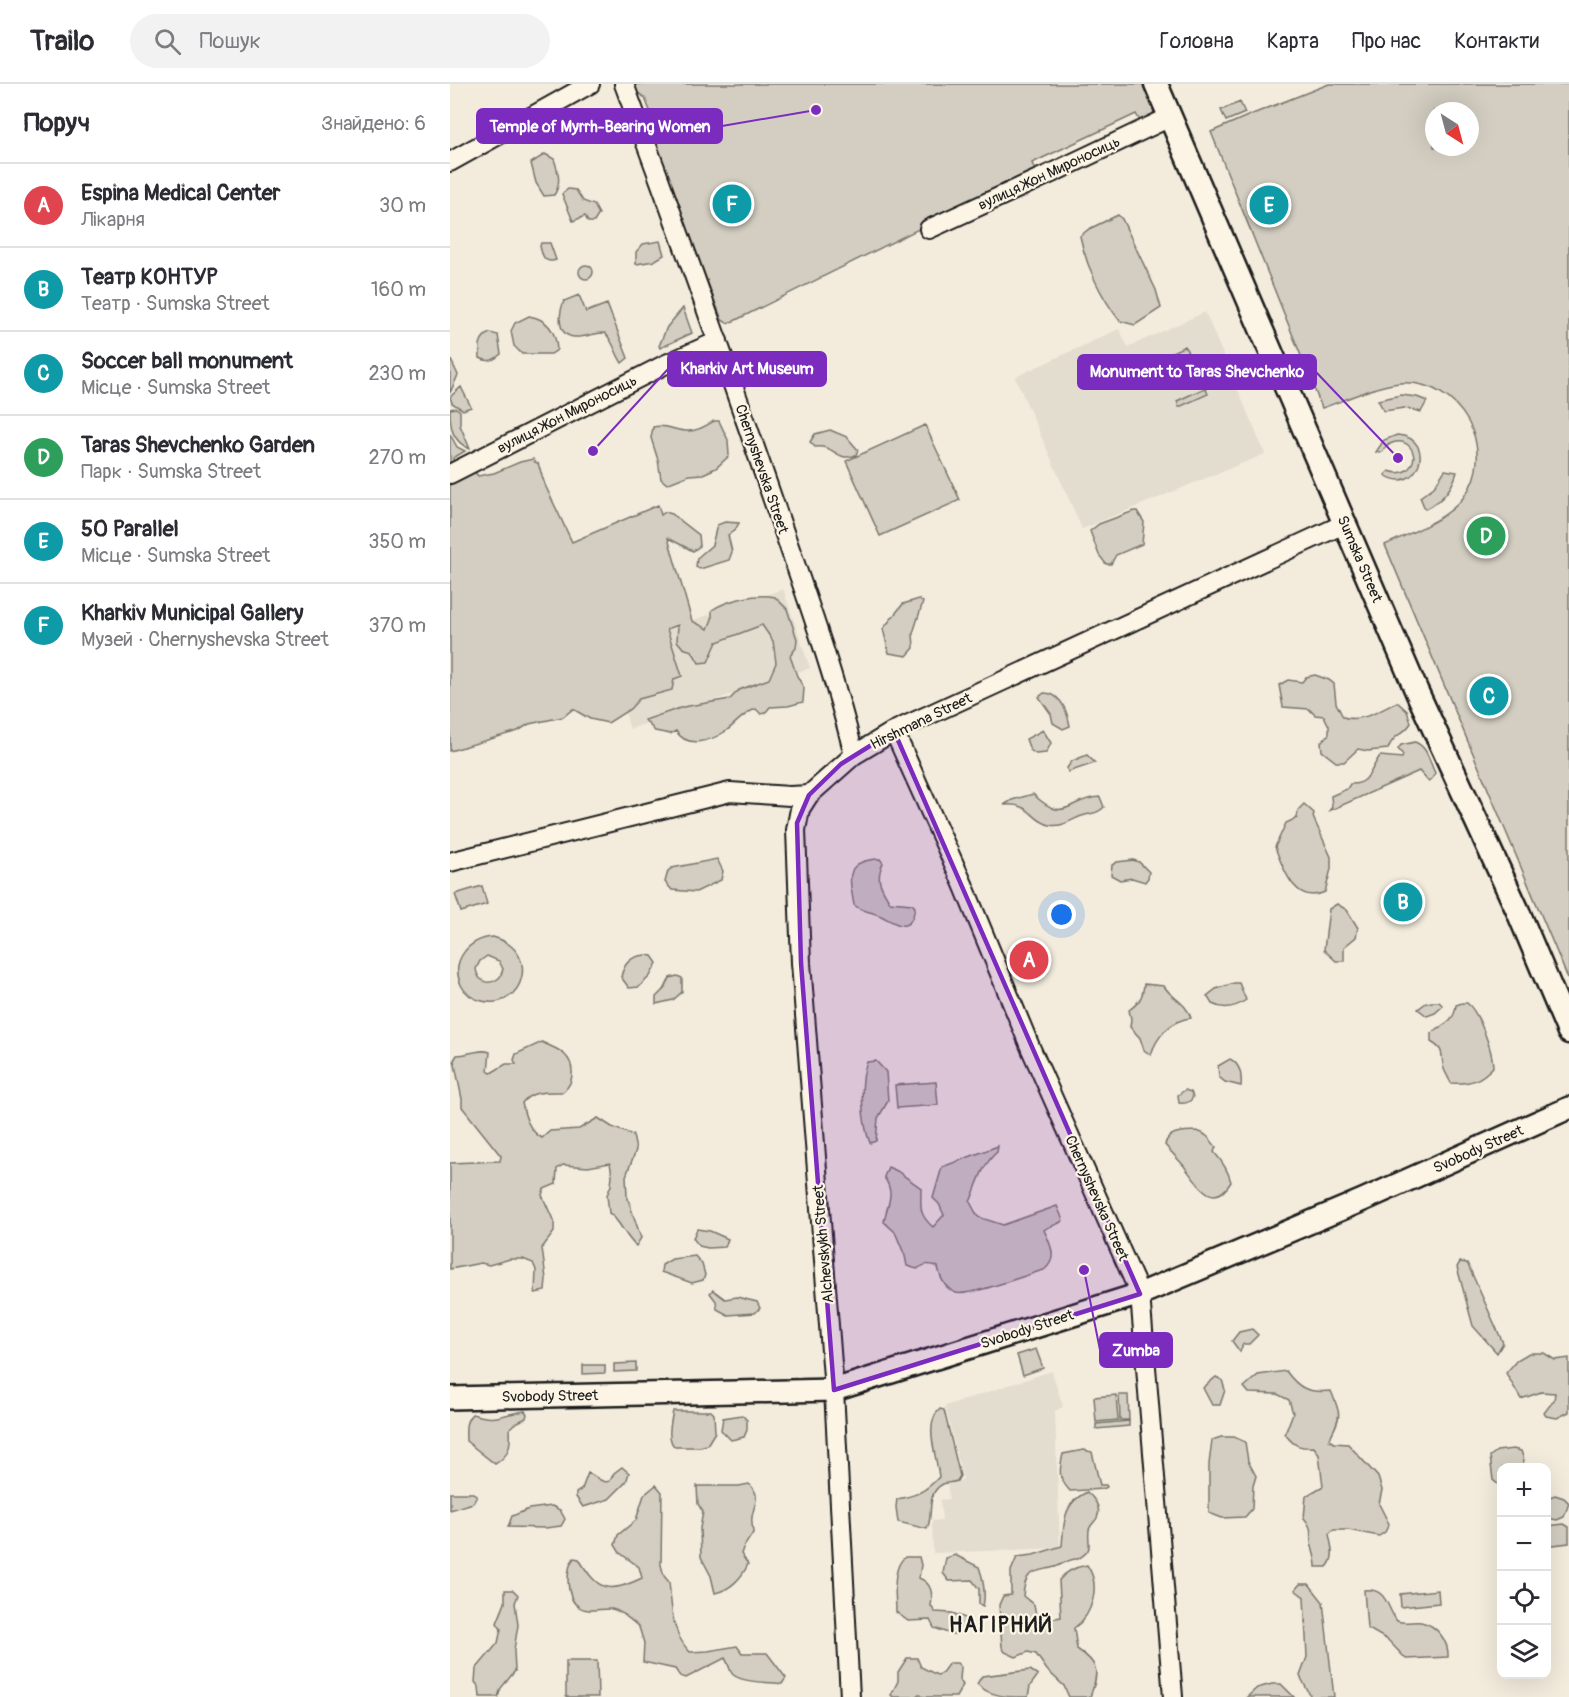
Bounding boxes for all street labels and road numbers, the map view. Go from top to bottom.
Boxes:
street label: вулиця Жон Мироносиць [975,132,1123,215]
street label: вулиця Жон Мироносиць [494,371,641,458]
street label: Chernyshevska Street [731,402,793,537]
street label: Sumska Street [1333,513,1387,607]
street label: Hirshmana Street [867,688,976,754]
street label: Svobody Street [1430,1121,1527,1178]
street label: Chernyshevska Street [1060,1132,1133,1265]
street label: Alchevskykh Street [809,1183,838,1304]
street label: Svobody Street [978,1305,1077,1353]
street label: Svobody Street [502,1386,599,1407]

